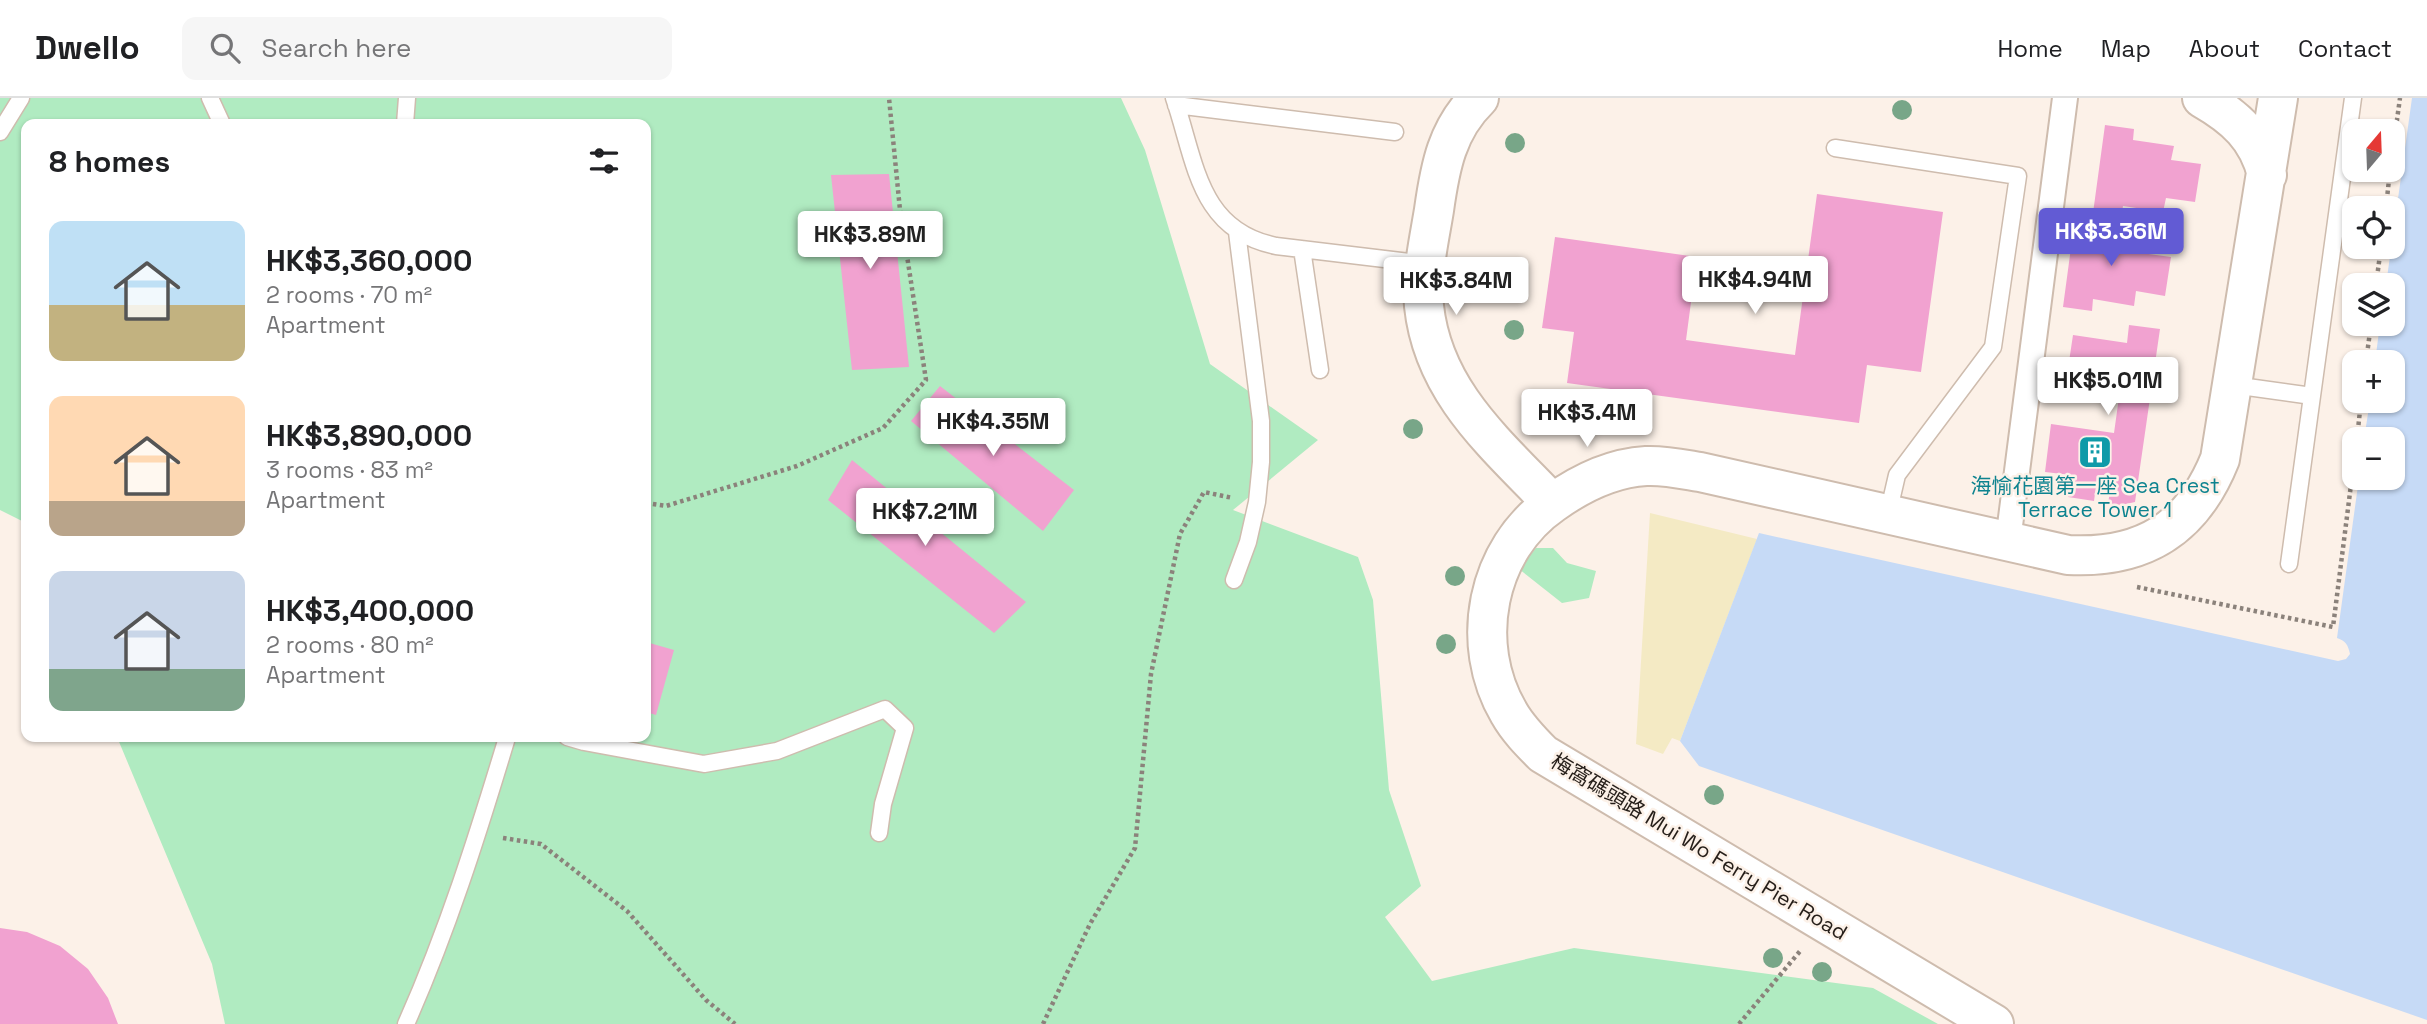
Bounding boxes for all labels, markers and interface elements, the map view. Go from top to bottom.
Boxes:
search box [182,17,672,80]
text: Dwello [35,27,140,69]
icon: search [206,29,244,67]
text: Search here [262,31,411,65]
text: Home [1997,33,2063,64]
text: Map [2101,33,2151,64]
text: About [2189,33,2260,64]
text: Contact [2298,33,2392,64]
north arrow [2342,119,2404,182]
map controls [2342,119,2405,490]
text: 8 homes [49,142,170,181]
icon: filters [585,142,623,180]
button: locate [2342,196,2405,259]
pin: HK$3.36M [2039,208,2183,268]
pin: HK$3.89M [798,212,942,271]
text: HK$3.36M [2055,216,2167,246]
text: HK$3.89M [814,219,926,249]
text: HK$3,360,000 [266,241,472,280]
icon: home [105,249,189,333]
pin: HK$4.94M [1683,256,1827,316]
pin: HK$3.84M [1384,258,1528,317]
text: HK$4.94M [1698,264,1812,294]
text: HK$3.84M [1400,265,1512,295]
button: layers [2342,273,2405,336]
text: 2 rooms · 70 m² [266,280,432,310]
text: Apartment [266,310,386,340]
button: + [2342,350,2405,413]
pin: HK$5.01M [2036,358,2180,417]
text: HK$5.01M [2053,365,2163,395]
pin: HK$3.4M [1522,390,1652,449]
text: HK$3.4M [1537,397,1637,427]
pin: HK$4.35M [921,398,1065,458]
text: HK$4.35M [937,406,1049,436]
text: HK$3,890,000 [266,416,472,455]
icon: home [105,424,189,508]
button: − [2342,427,2405,490]
building icon: 海愉花園第一座 Sea Crest Terrace Tower 1 [2076,433,2114,471]
text: 3 rooms · 83 m² [266,455,433,485]
place label: 海愉花園第一座 Sea Crest Terrace Tower 1 [1970,472,2220,523]
text: Apartment [266,485,386,515]
pin: HK$7.21M [853,489,997,548]
text: HK$7.21M [872,496,978,526]
text: HK$3,400,000 [266,591,474,630]
icon: home [105,599,189,683]
text: 2 rooms · 80 m² [266,630,434,660]
text: Apartment [266,660,386,690]
street label: 梅窩碼頭路 Mui Wo Ferry Pier Road [1546,747,1852,946]

